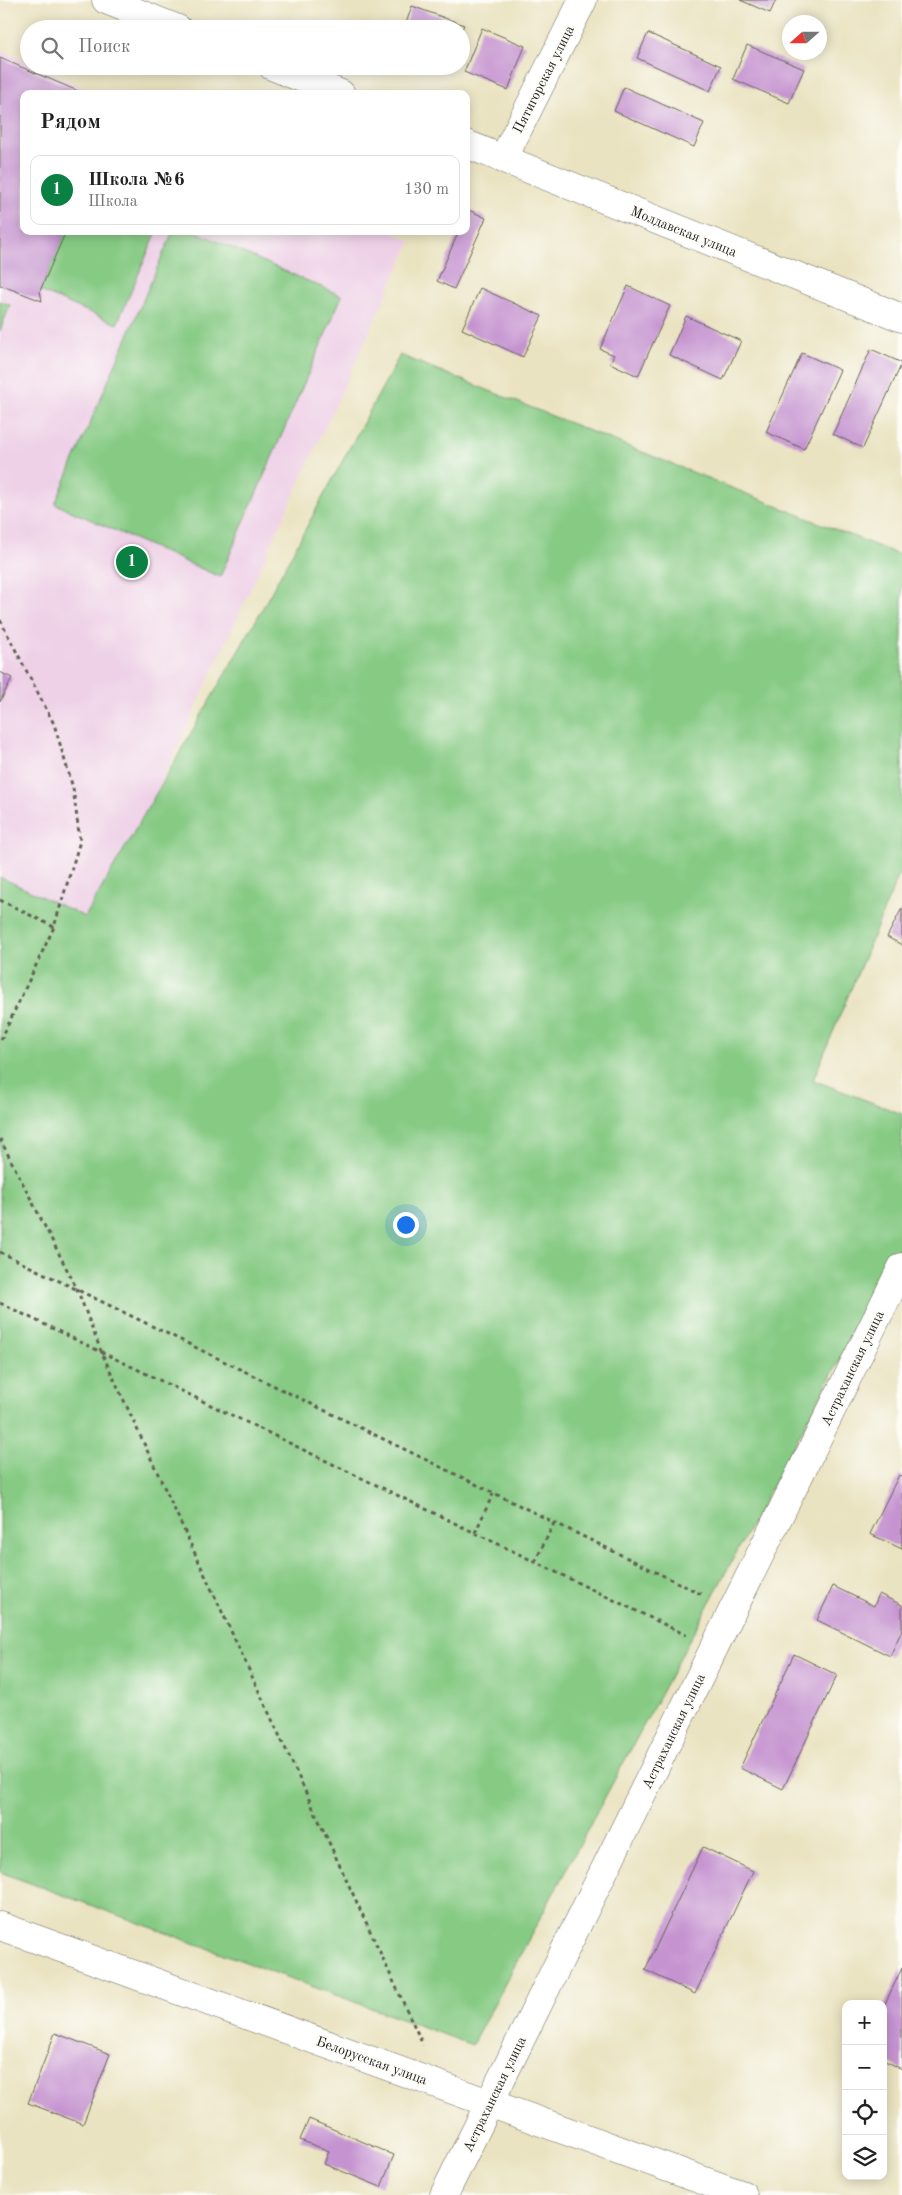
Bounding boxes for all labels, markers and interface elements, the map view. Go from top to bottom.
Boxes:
north arrow [782,15,827,60]
search box [20,20,470,75]
street label: Пятигорская улица [511,23,577,136]
icon: search [38,34,66,62]
text: Поиск [78,38,130,57]
text: Рядом [40,112,101,133]
text: Школа №6 [88,171,185,190]
text: 1 [52,182,62,198]
text: 130 m [404,182,449,198]
text: Школа [88,194,138,210]
street label: Молдавская улица [628,204,739,260]
pin: 1 [116,543,148,581]
your location [393,1212,419,1238]
street label: Астраханская улица [819,1308,887,1428]
street label: Астраханская улица [640,1671,708,1791]
map controls [842,2000,887,2180]
button: + [842,2000,887,2045]
street label: Белорусская улица [314,2034,429,2088]
street label: Астраханская улица [461,2034,529,2154]
button: − [842,2045,887,2090]
button: locate [842,2090,887,2135]
button: layers [842,2135,887,2180]

